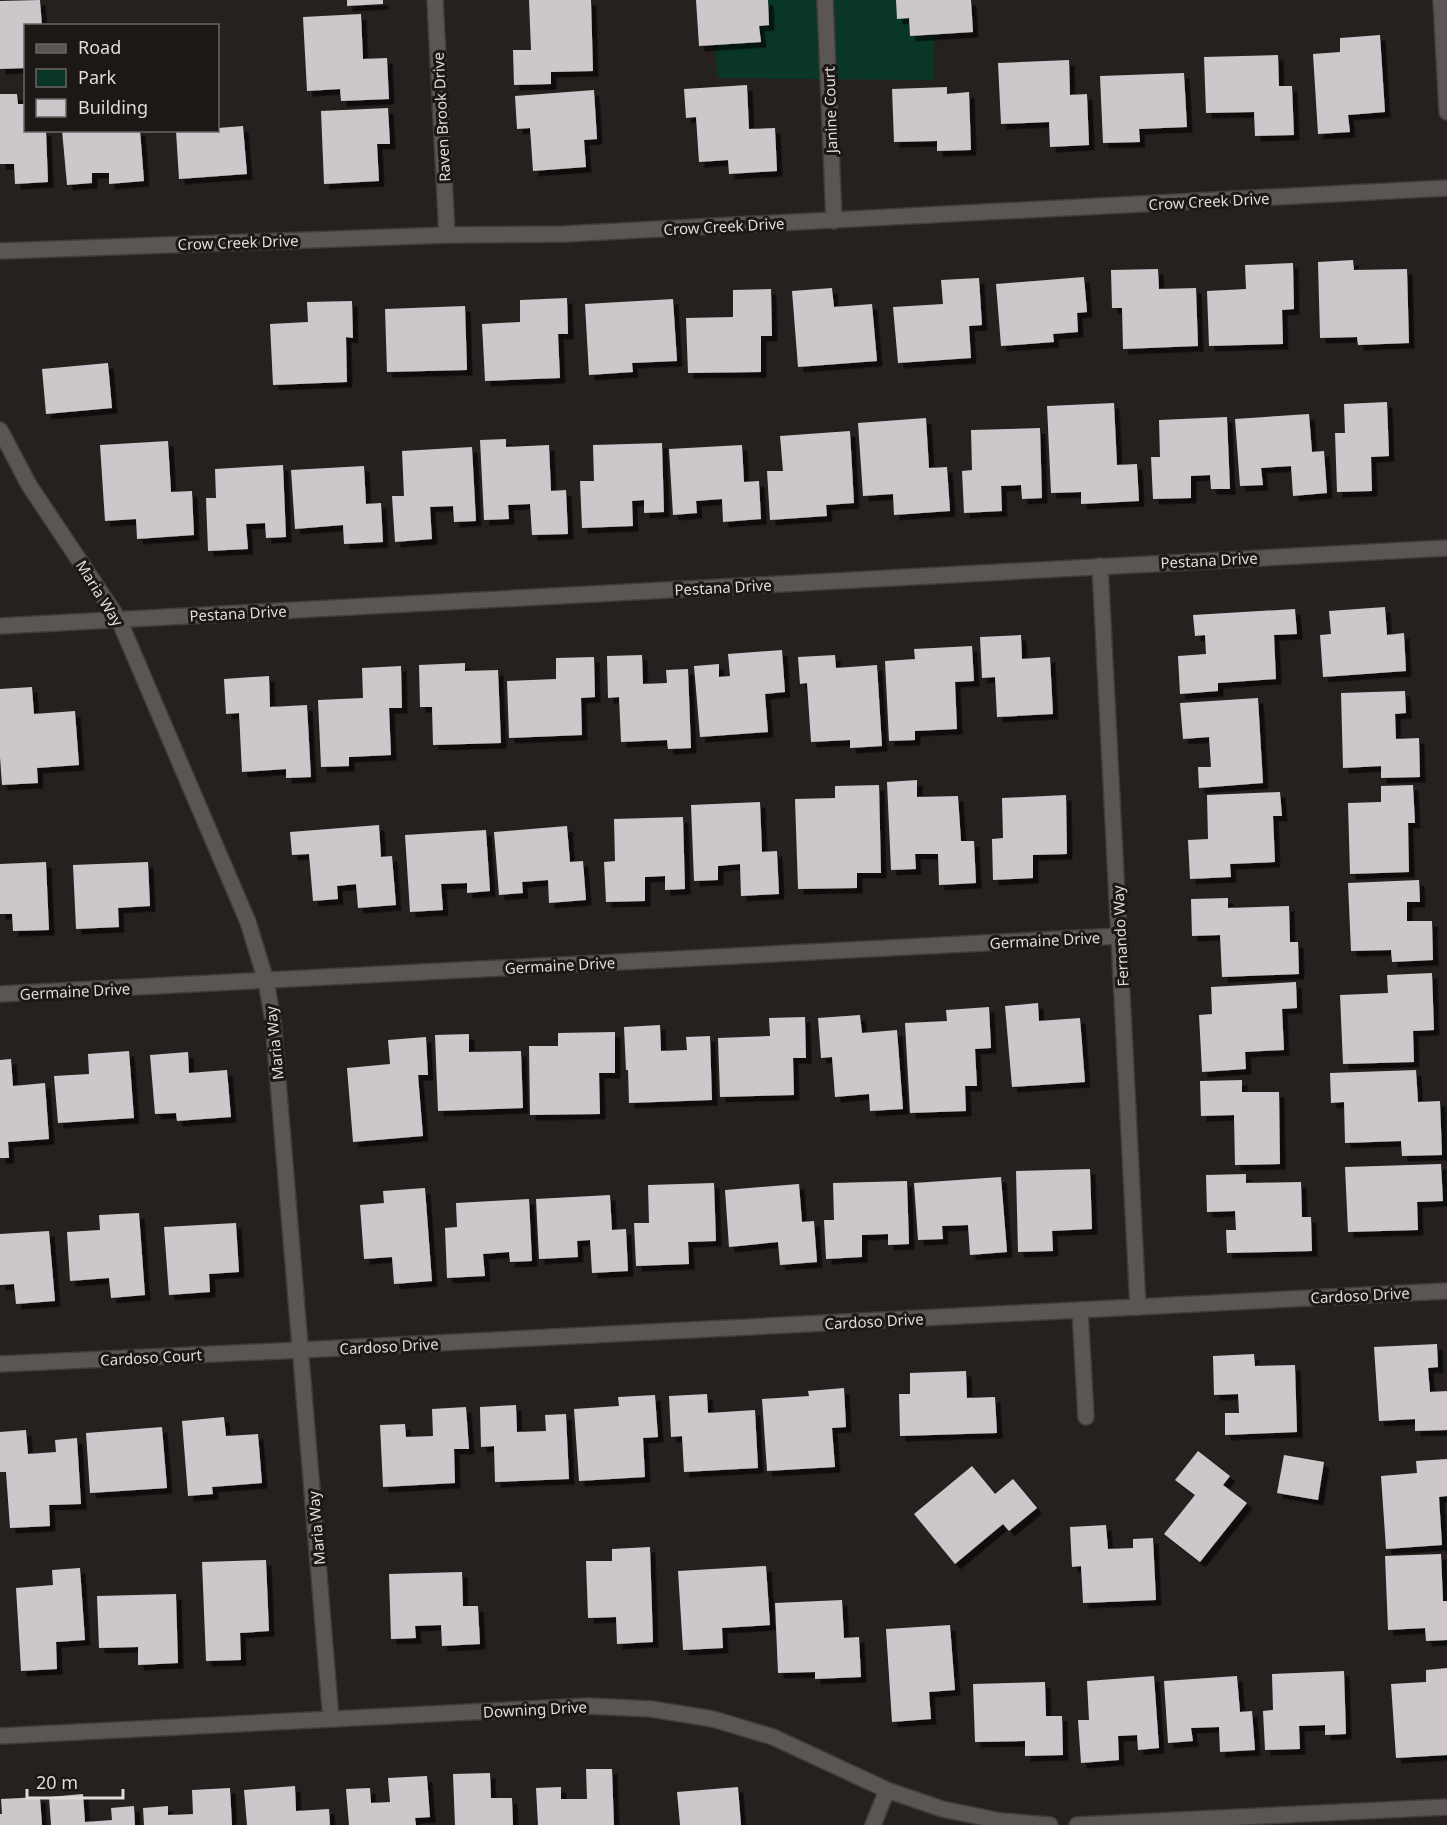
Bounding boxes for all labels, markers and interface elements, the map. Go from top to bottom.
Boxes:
legend [24,24,219,132]
text: Road [78,35,121,59]
street label: Raven Brook Drive [428,52,454,182]
text: Park [78,65,116,89]
street label: Janine Court [818,66,842,156]
text: Building [78,95,148,119]
street label: Crow Creek Drive [1148,188,1270,214]
street label: Crow Creek Drive [663,213,785,239]
street label: Crow Creek Drive [177,230,299,254]
street label: Pestana Drive [1160,547,1258,573]
street label: Maria Way [72,556,128,630]
street label: Pestana Drive [674,574,772,600]
street label: Pestana Drive [189,600,287,626]
street label: Fernando Way [1107,885,1133,987]
street label: Germaine Drive [989,927,1101,953]
street label: Germaine Drive [504,952,616,978]
street label: Germaine Drive [19,978,131,1004]
street label: Maria Way [260,1005,288,1081]
street label: Cardoso Drive [1310,1282,1410,1308]
street label: Cardoso Drive [824,1308,924,1334]
street label: Cardoso Drive [339,1333,439,1359]
street label: Cardoso Court [100,1344,203,1370]
street label: Maria Way [303,1490,329,1566]
street label: Downing Drive [482,1696,588,1722]
scale bar [27,1762,123,1800]
text: 20 m [36,1770,78,1794]

